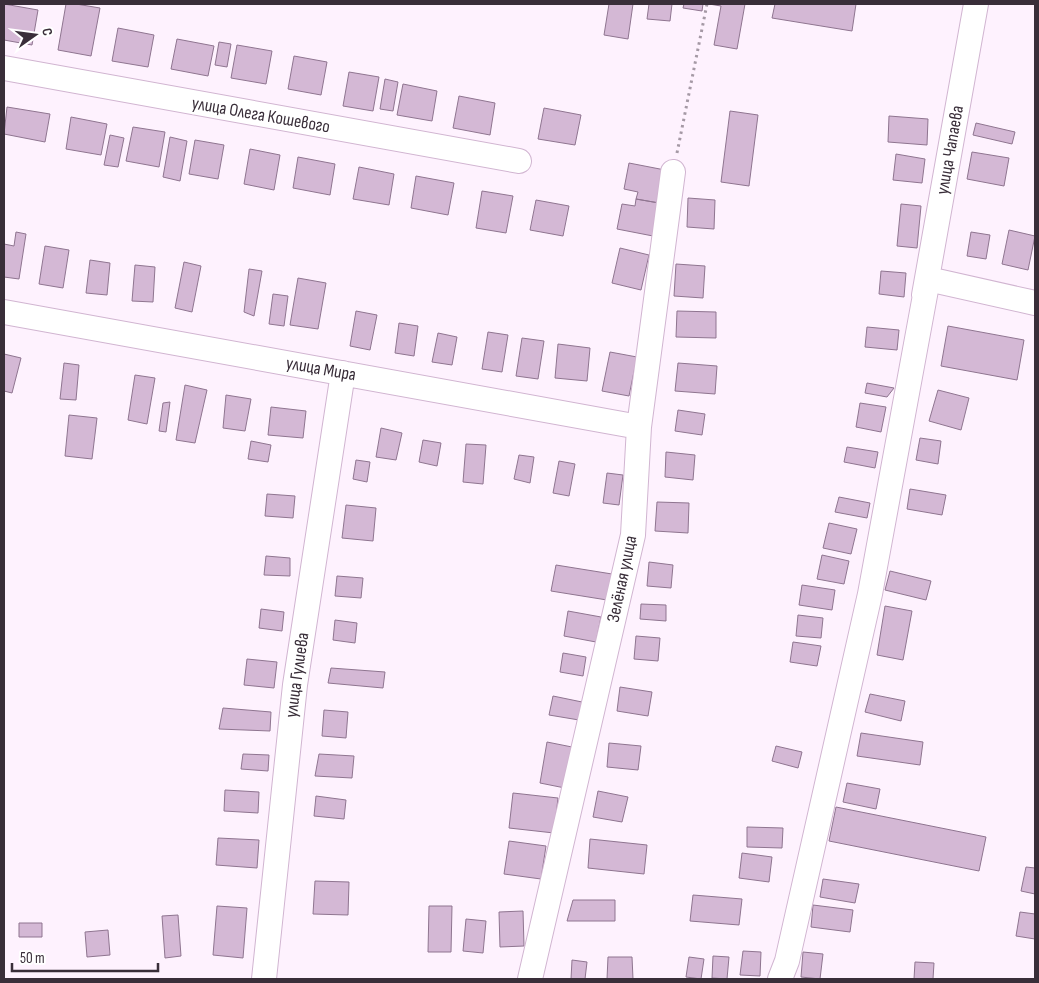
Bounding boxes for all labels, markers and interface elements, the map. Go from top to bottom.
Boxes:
north arrow [10,10,60,60]
text: С [38,26,56,38]
street label: улица Олега Кошевого [190,93,332,137]
street label: улица Чапаева [932,104,968,196]
street label: улица Мира [284,353,358,385]
street label: Зелёная улица [603,534,641,624]
street label: улица Гулиева [281,631,313,719]
scale bar [12,940,159,972]
text: 50 m [20,949,45,968]

